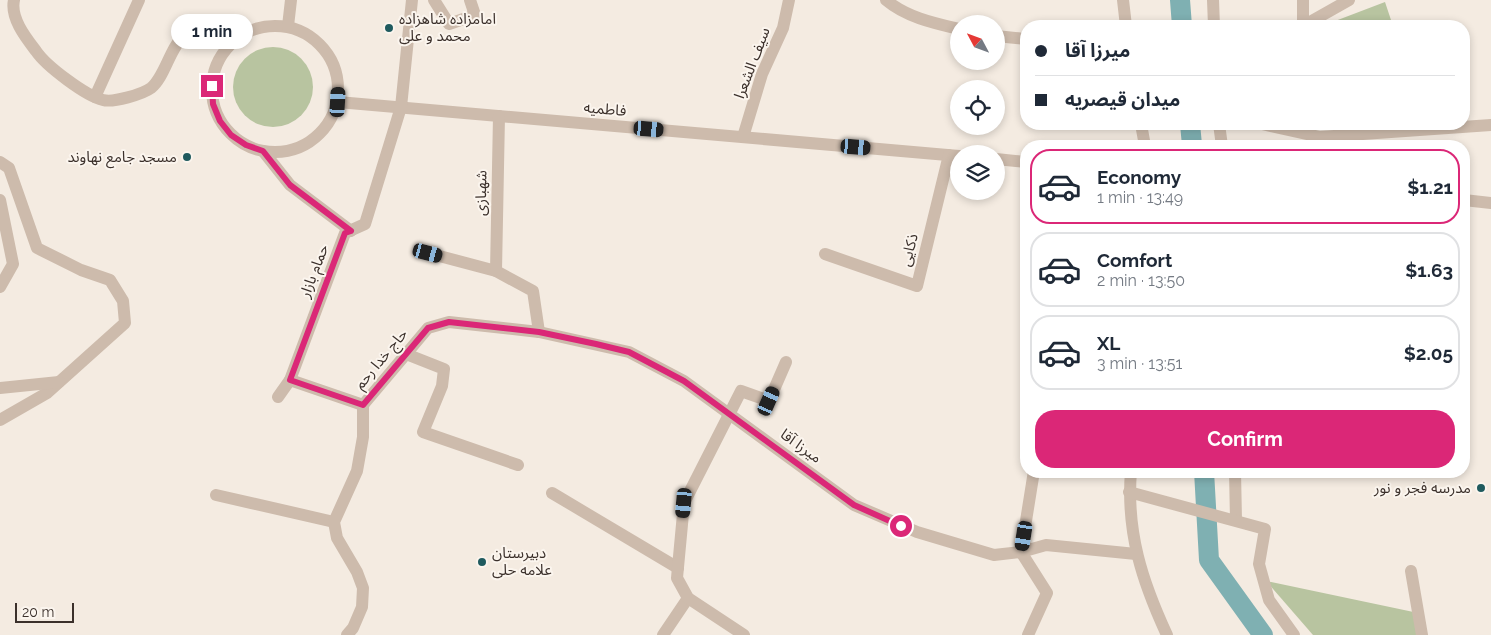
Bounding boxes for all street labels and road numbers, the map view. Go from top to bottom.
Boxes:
street label: سیف الشعرا [730,25,774,101]
street label: فاطمیه [583,98,627,120]
street label: شهبازی [472,170,490,216]
street label: ذکایی [896,232,922,268]
street label: حمام بازار [295,242,334,302]
street label: حاج خدا رحم [351,325,414,395]
street label: میرزا آقا [777,425,825,467]

